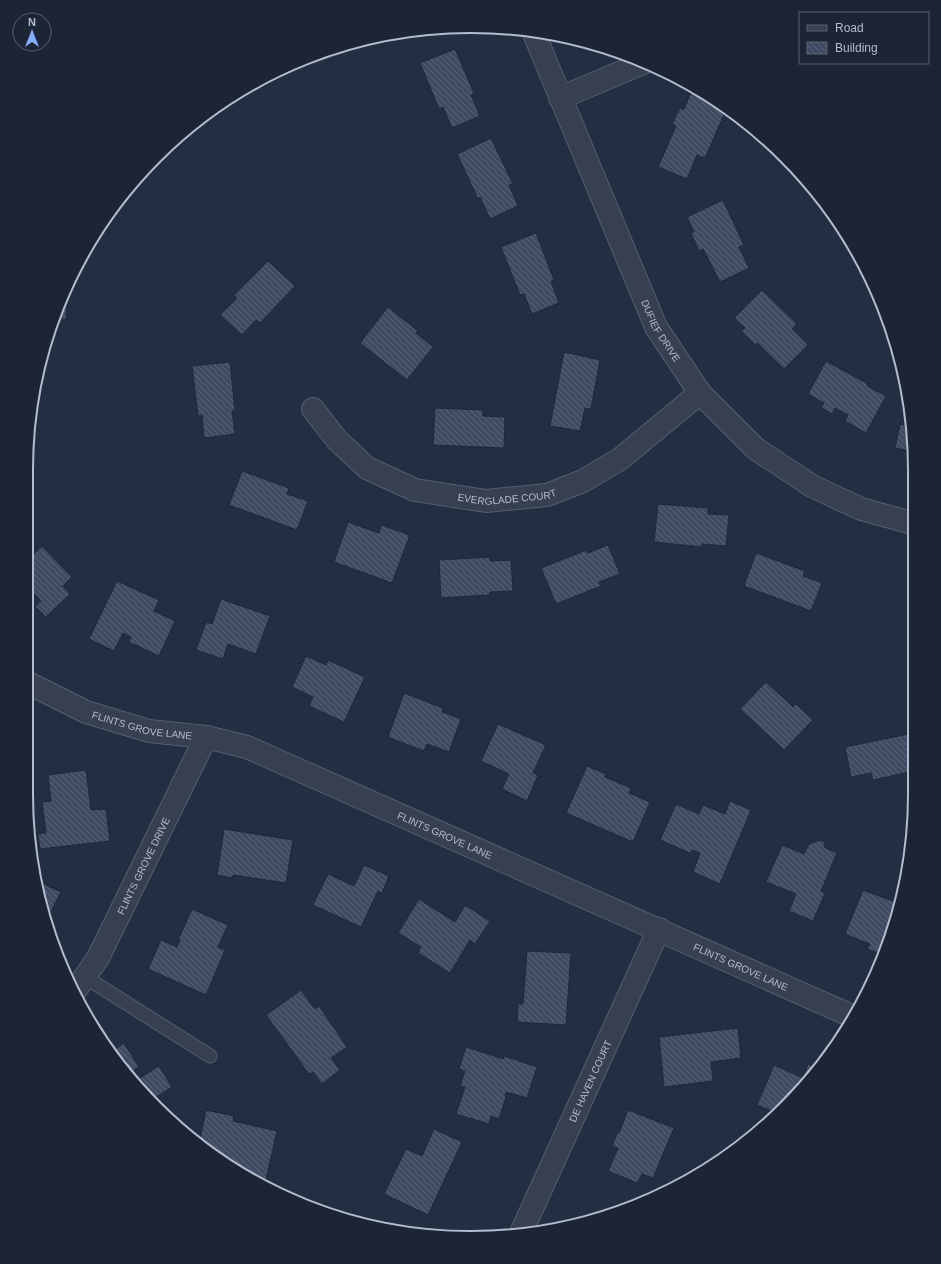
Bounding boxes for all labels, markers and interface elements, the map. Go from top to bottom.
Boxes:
north arrow [12,12,52,52]
legend [799,12,929,64]
text: N [28,16,36,28]
text: Road [835,21,864,35]
text: Building [835,41,878,55]
street label: DUFIEF DRIVE [640,298,683,364]
street label: EVERGLADE COURT [457,486,558,507]
street label: FLINTS GROVE LANE [91,709,193,741]
street label: FLINTS GROVE LANE [396,809,494,861]
street label: FLINTS GROVE DRIVE [115,815,172,916]
street label: FLINTS GROVE LANE [692,941,790,993]
street label: DE HAVEN COURT [567,1038,613,1124]

